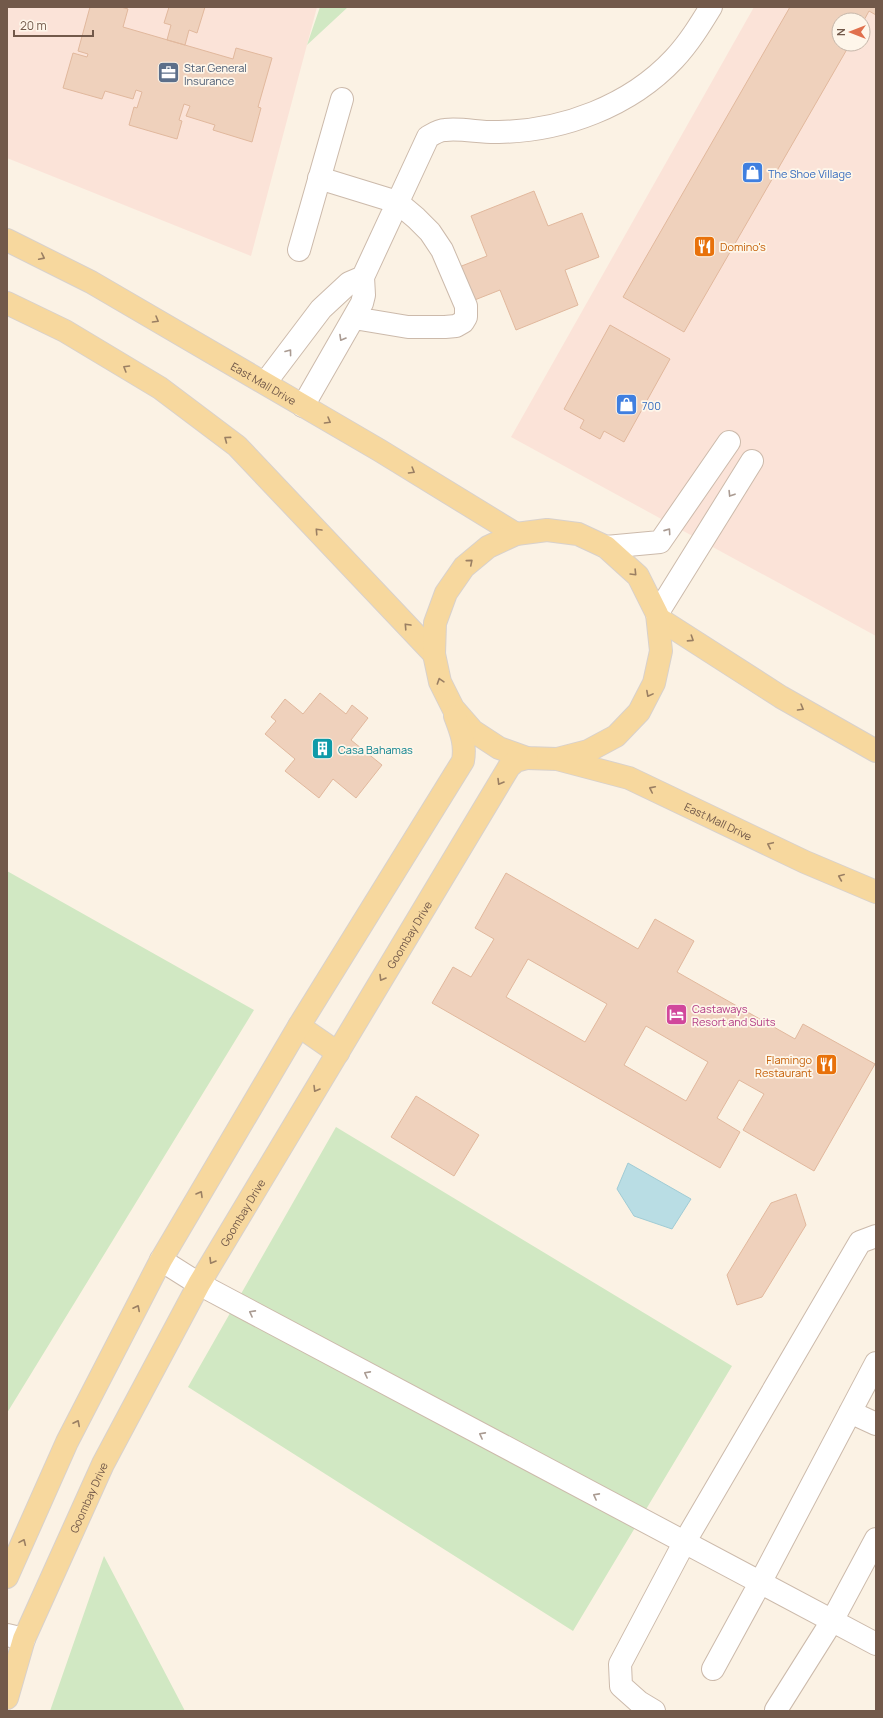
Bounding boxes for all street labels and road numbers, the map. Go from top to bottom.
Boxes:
street label: East Mall Drive [228,358,300,408]
street label: East Mall Drive [682,798,755,843]
street label: Goombay Drive [383,897,435,971]
street label: Goombay Drive [216,1175,268,1249]
street label: Goombay Drive [66,1459,111,1535]

